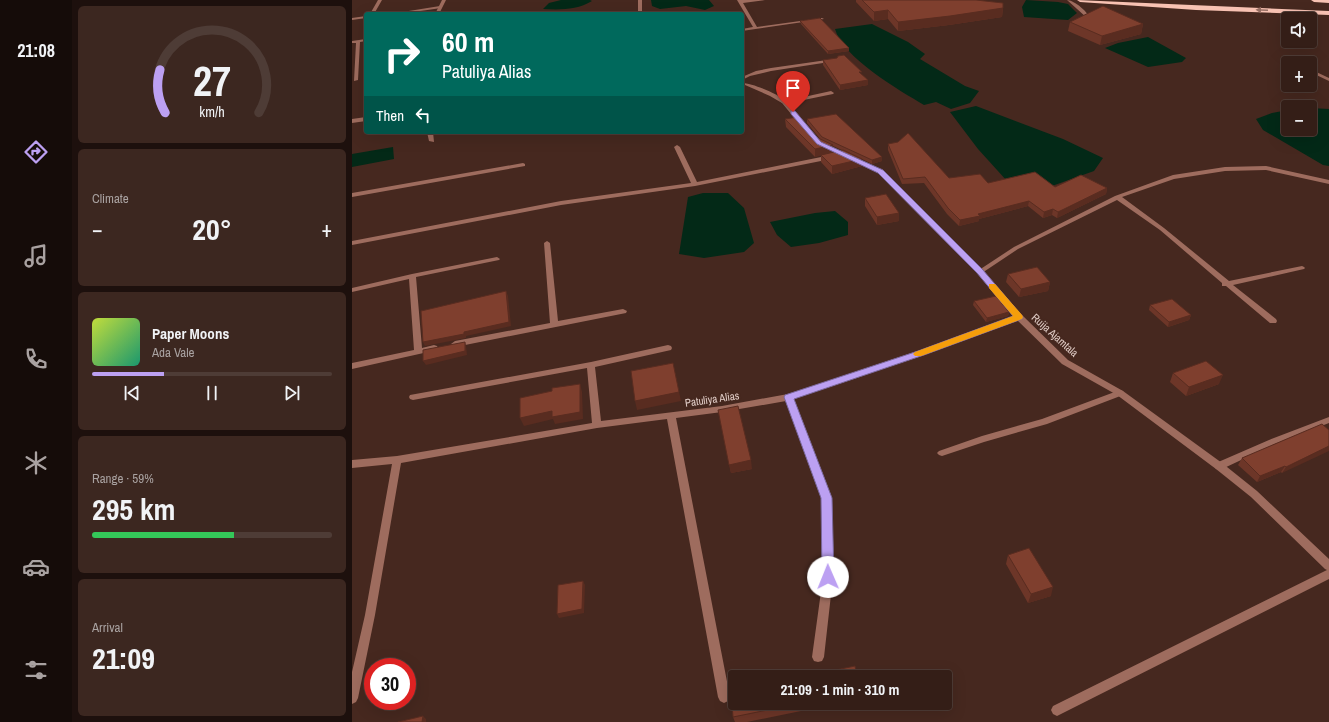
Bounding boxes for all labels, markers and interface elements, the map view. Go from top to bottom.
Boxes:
one-way arrow [1256,7,1268,14]
map controls [1281,12,1317,136]
button: sound [1281,12,1317,48]
text: 60 m [442,23,494,61]
icon: right [376,28,428,80]
text: 21:08 [17,38,55,63]
text: 27 [193,52,231,108]
button: + [1281,56,1317,92]
text: Patuliya Alias [442,59,531,84]
pin [776,71,810,112]
icon: arrive [782,77,804,99]
button: − [1281,100,1317,136]
text: km/h [199,101,225,120]
icon: left [412,104,434,126]
text: Then [376,105,404,126]
icon: directions [22,138,50,166]
text: Climate [92,190,129,207]
text: 20° [192,209,232,249]
text: − [92,214,103,244]
text: + [321,214,332,244]
icon: music [22,242,50,270]
street label: Ruija Ajamtala [1029,310,1081,360]
text: Paper Moons [152,323,229,344]
text: Ada Vale [152,344,194,361]
icon: phone [22,345,50,373]
icon: previous [121,382,143,404]
icon: pause [201,382,223,404]
icon: next [281,382,303,404]
street label: Patuliya Alias [684,388,741,410]
icon: climate [22,449,50,477]
text: Range · 59% [92,470,154,487]
text: 295 km [92,489,175,529]
icon: car [22,553,50,581]
position arrow [807,556,849,598]
text: Arrival [92,619,123,636]
text: 21:09 [92,638,155,678]
icon: filters [22,656,50,684]
speed limit sign: 30 [364,658,416,710]
text: 21:09 · 1 min · 310 m [781,679,899,700]

